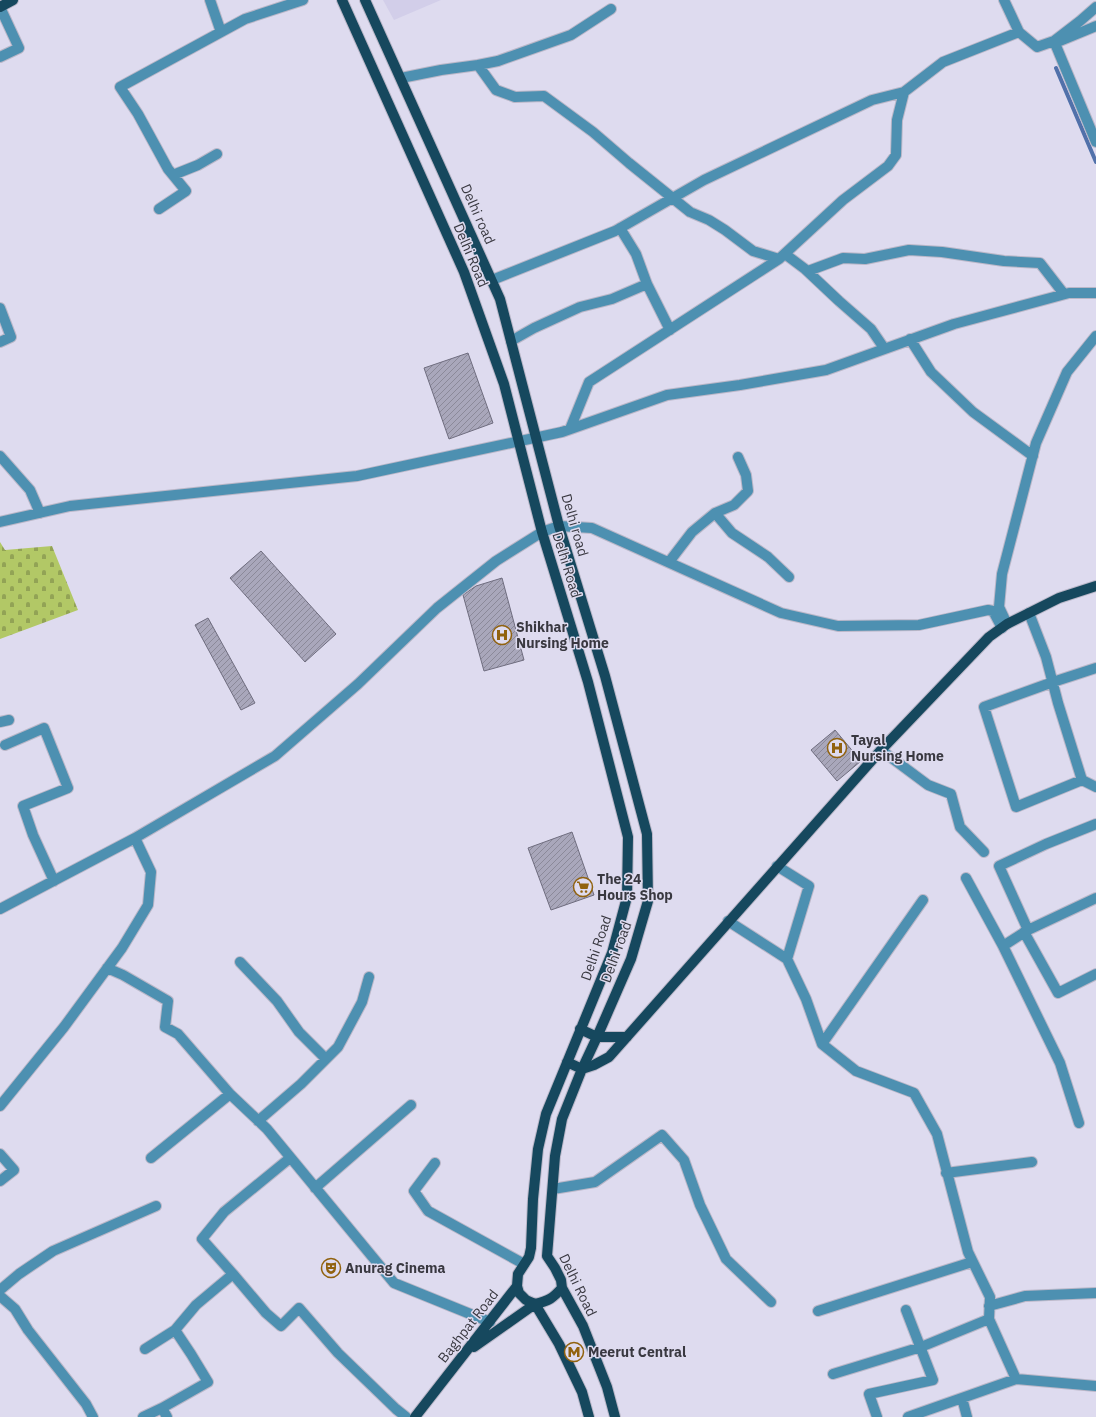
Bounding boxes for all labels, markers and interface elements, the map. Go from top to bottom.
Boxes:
street label: Delhi road [457,181,499,247]
street label: Delhi Road [449,220,493,290]
street label: Delhi road [558,492,592,558]
street label: Delhi Road [548,530,586,600]
place label: Shikhar Nursing Home [516,618,609,652]
hospital icon: Shikhar Nursing Home [491,624,513,646]
place label: Tayal Nursing Home [851,731,944,765]
hospital icon: Tayal Nursing Home [826,737,848,759]
place label: The 24 Hours Shop [597,870,673,904]
supermarket icon: The 24 Hours Shop [572,876,594,898]
street label: Delhi Road [576,913,616,983]
street label: Delhi road [597,919,635,985]
street label: Delhi Road [555,1251,601,1319]
theatre icon: Anurag Cinema [320,1257,342,1279]
place label: Anurag Cinema [345,1259,446,1277]
street label: Baghpat Road [434,1286,502,1366]
metro station icon: Meerut Central [563,1341,585,1363]
place label: Meerut Central [588,1343,686,1361]

